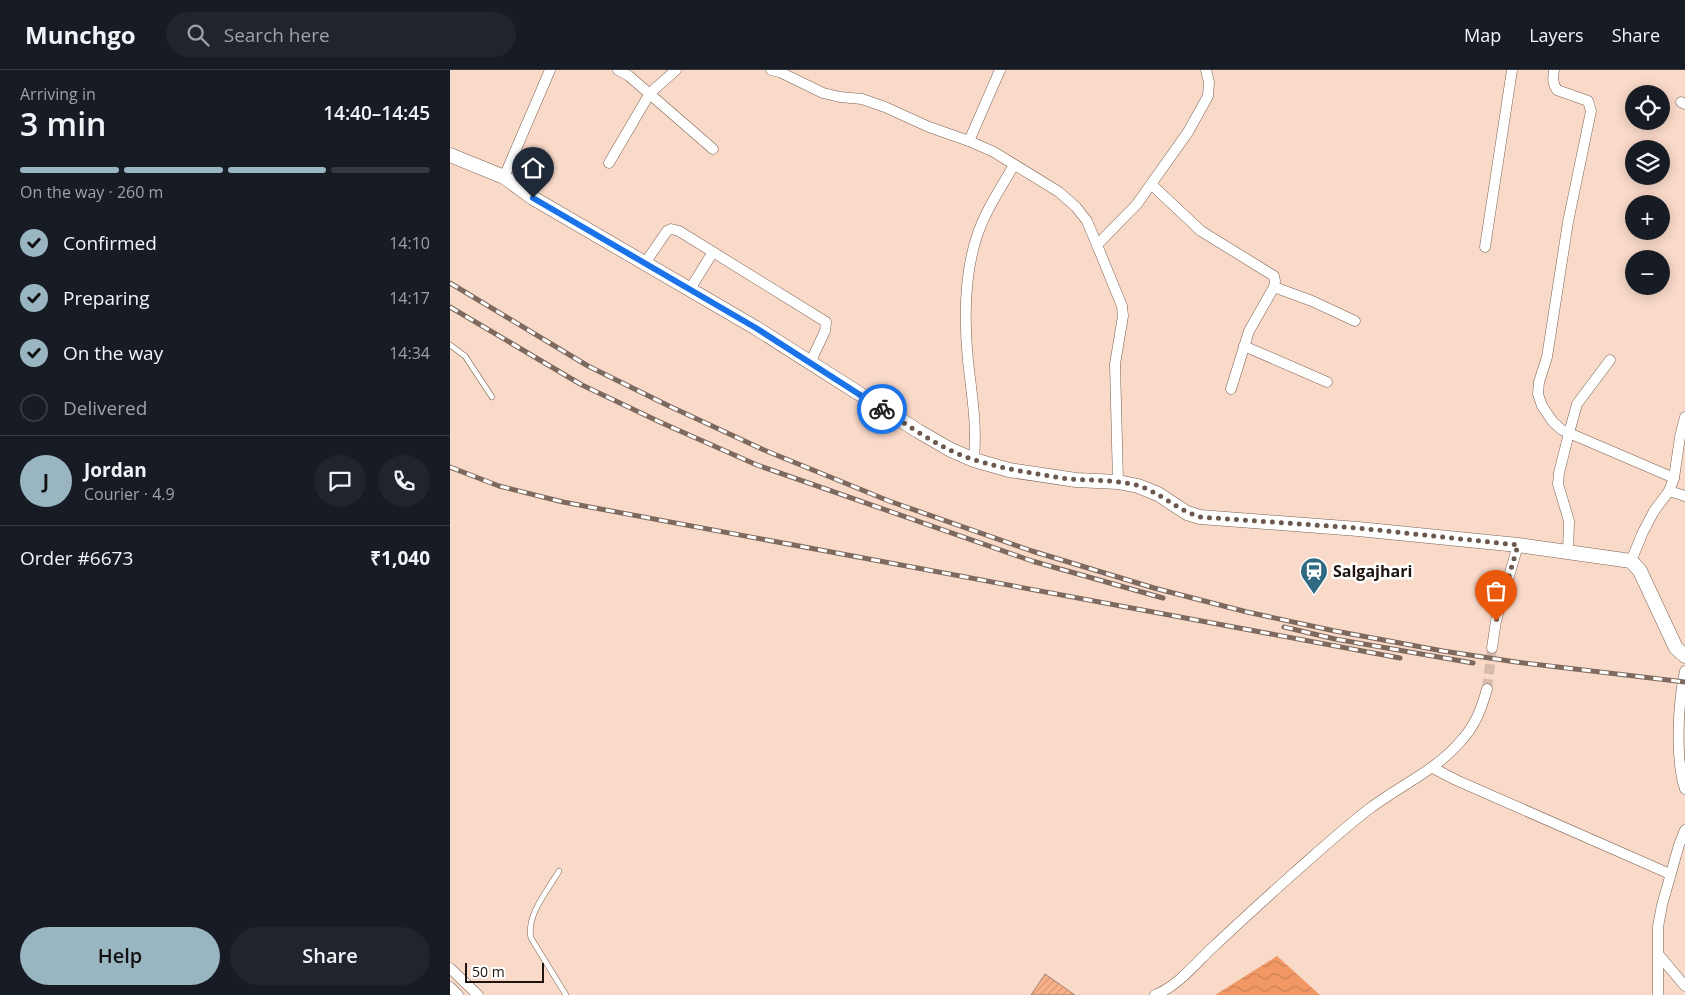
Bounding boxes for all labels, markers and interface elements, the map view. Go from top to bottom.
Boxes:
search box [166,12,516,57]
text: Munchgo [25,18,136,51]
icon: search [184,21,212,49]
text: Search here [224,22,330,48]
text: Map [1464,23,1501,47]
text: Layers [1529,23,1584,47]
text: Share [1612,23,1660,47]
text: Arriving in [20,83,96,105]
map controls [1625,85,1670,295]
button: locate [1625,85,1670,130]
text: 14:40–14:45 [323,100,430,126]
text: 3 min [20,102,106,145]
button: layers [1625,140,1670,185]
pin [512,147,554,198]
icon: home [519,154,547,182]
text: On the way · 260 m [20,181,163,203]
button: + [1625,195,1670,240]
icon: check [20,229,48,257]
text: Confirmed [63,230,157,256]
text: 14:10 [389,232,430,254]
button: − [1625,250,1670,295]
icon: check [20,284,48,312]
text: Preparing [63,285,150,311]
text: 14:17 [389,287,430,309]
icon: check [20,339,48,367]
text: On the way [63,340,163,366]
text: 14:34 [389,342,430,364]
courier [857,384,907,434]
text: Delivered [63,395,147,421]
icon: bike [868,395,896,423]
button: chat [314,455,366,507]
button: phone [378,455,430,507]
text: Jordan [84,457,147,483]
text: J [43,468,49,494]
text: Courier · 4.9 [84,483,175,505]
text: Order #6673 [20,545,133,571]
text: ₹1,040 [370,545,430,571]
station icon: Salgajhari [1299,556,1329,595]
place label: Salgajhari [1333,560,1412,582]
pin [1475,570,1517,621]
icon: bag [1482,577,1510,605]
button: Help [20,927,220,985]
button: Share [230,927,430,985]
scale bar [465,960,544,983]
text: 50 m [472,962,505,981]

